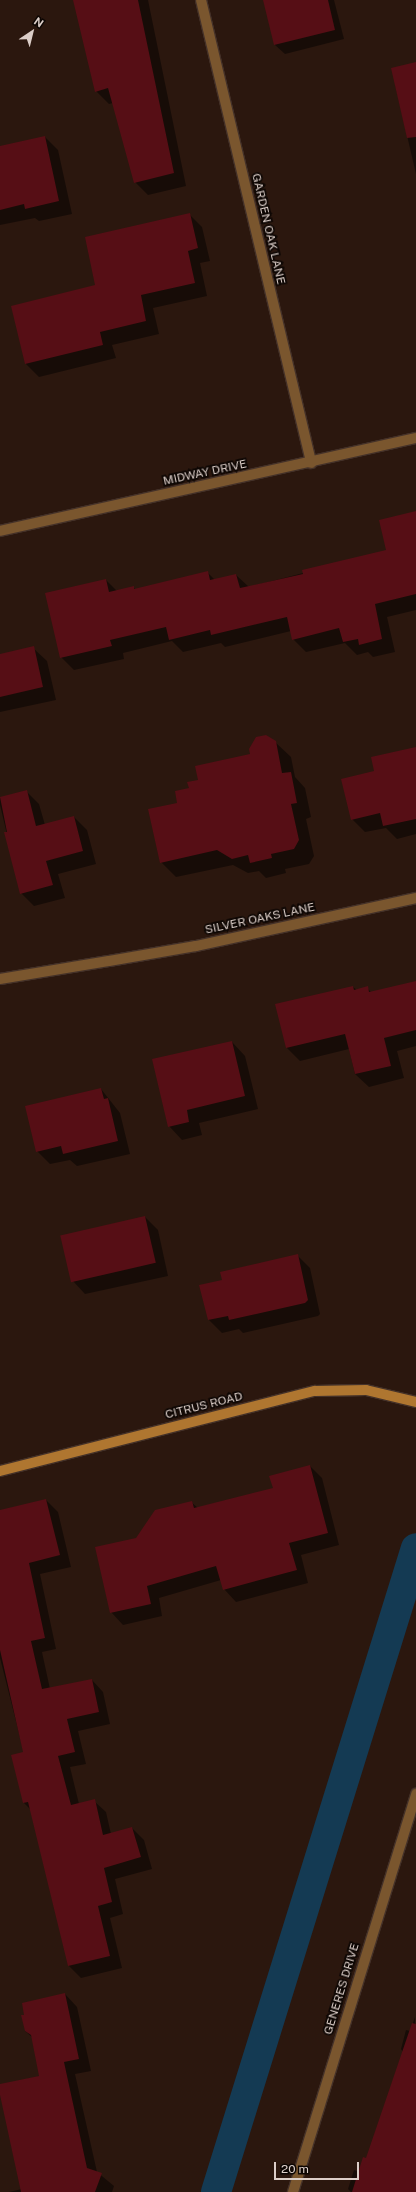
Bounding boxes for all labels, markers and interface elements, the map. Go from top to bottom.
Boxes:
north arrow [12,12,52,52]
text: N [32,15,46,30]
street label: GARDEN OAK LANE [248,172,288,286]
street label: MIDWAY DRIVE [162,457,248,489]
street label: SILVER OAKS LANE [204,900,316,938]
street label: CITRUS ROAD [164,1389,244,1423]
street label: GENERES DRIVE [321,1942,363,2036]
scale bar [276,2154,361,2180]
text: 20 m [281,2162,309,2176]

